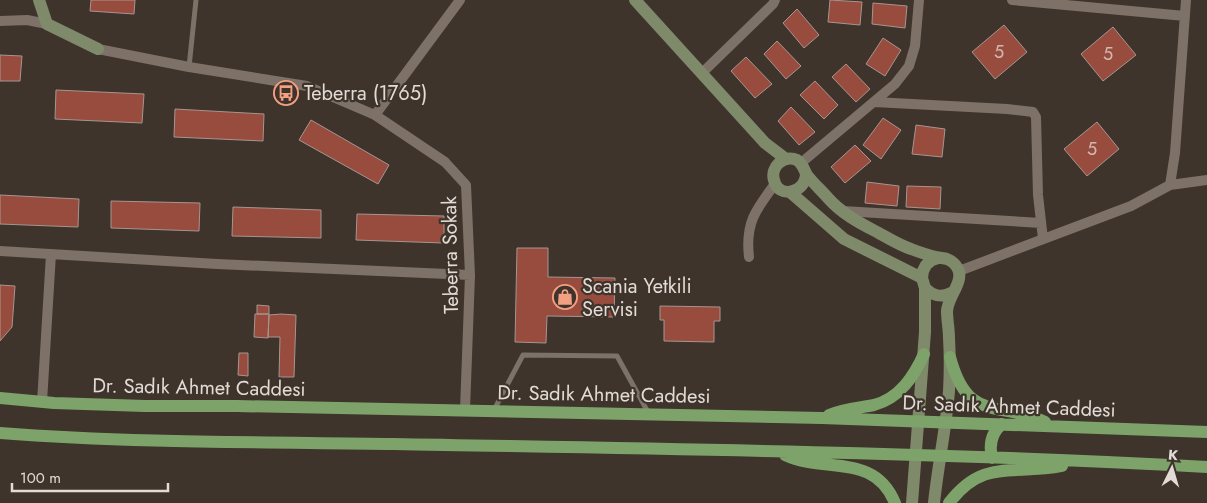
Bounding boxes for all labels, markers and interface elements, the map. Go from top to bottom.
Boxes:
house number: 5 [994,39,1004,65]
house number: 5 [1103,41,1113,67]
place label: Teberra (1765) [304,79,427,108]
bus stop icon: Teberra (1765) [273,80,299,106]
house number: 5 [1087,136,1097,162]
street label: Teberra Sokak [435,196,466,314]
place label: Scania Yetkili Servisi [582,272,692,324]
shop icon: Scania Yetkili Servisi [552,284,578,310]
street label: Dr. Sadık Ahmet Caddesi [92,371,306,404]
street label: Dr. Sadık Ahmet Caddesi [497,378,711,411]
street label: Dr. Sadık Ahmet Caddesi [902,388,1116,425]
north arrow [1147,443,1197,493]
text: K [1167,445,1179,465]
scale bar [12,460,169,492]
text: 100 m [20,467,61,489]

